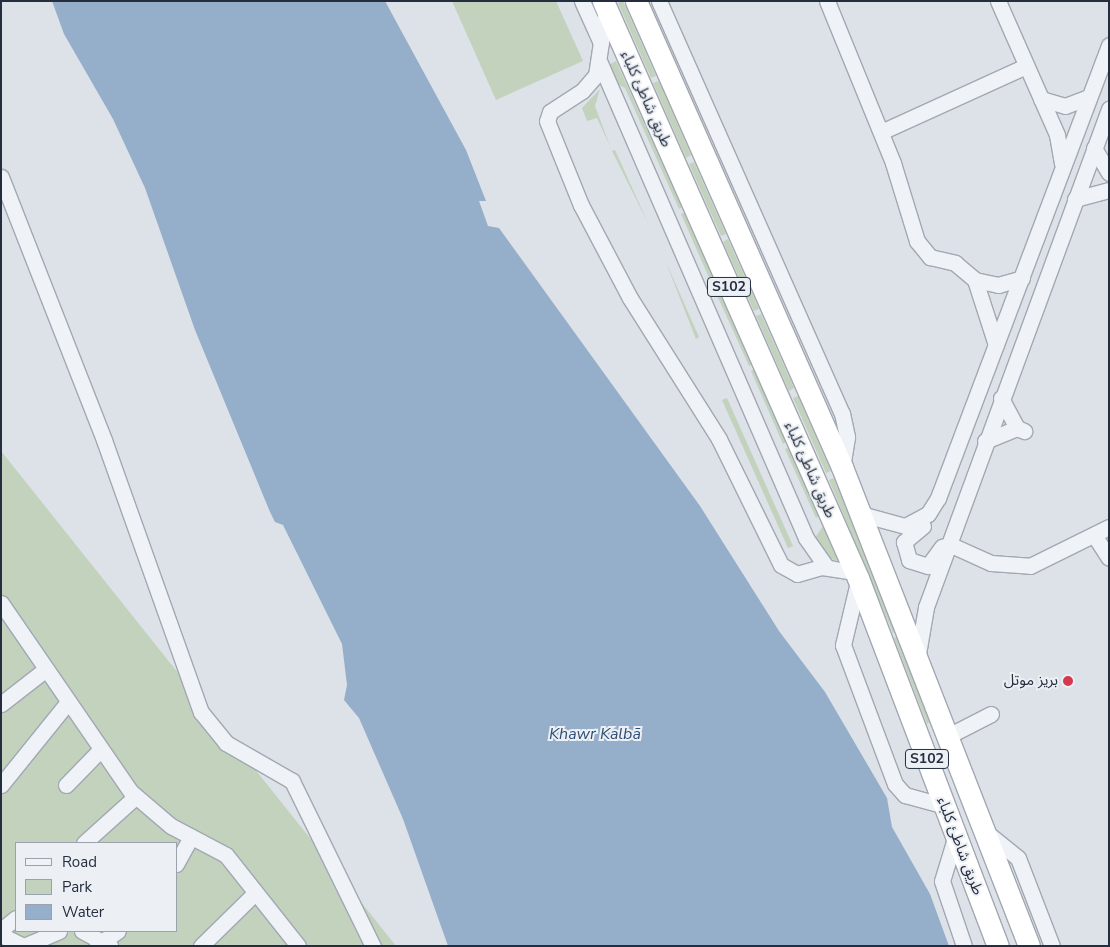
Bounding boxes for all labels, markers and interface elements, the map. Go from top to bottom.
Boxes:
street label: طريق شاطئ كلباء [617,48,675,150]
road number: S102 [706,276,752,298]
street label: طريق شاطئ كلباء [781,419,839,521]
place label: بريز موتل [1004,672,1058,690]
marker: بريز موتل [1062,675,1074,687]
water label: Khawr Kalbā [549,724,641,744]
road number: S102 [904,748,950,771]
street label: طريق شاطئ كلباء [933,794,987,898]
legend [15,842,178,932]
text: Road [62,852,97,872]
text: Park [62,877,92,897]
text: Water [62,902,104,922]

